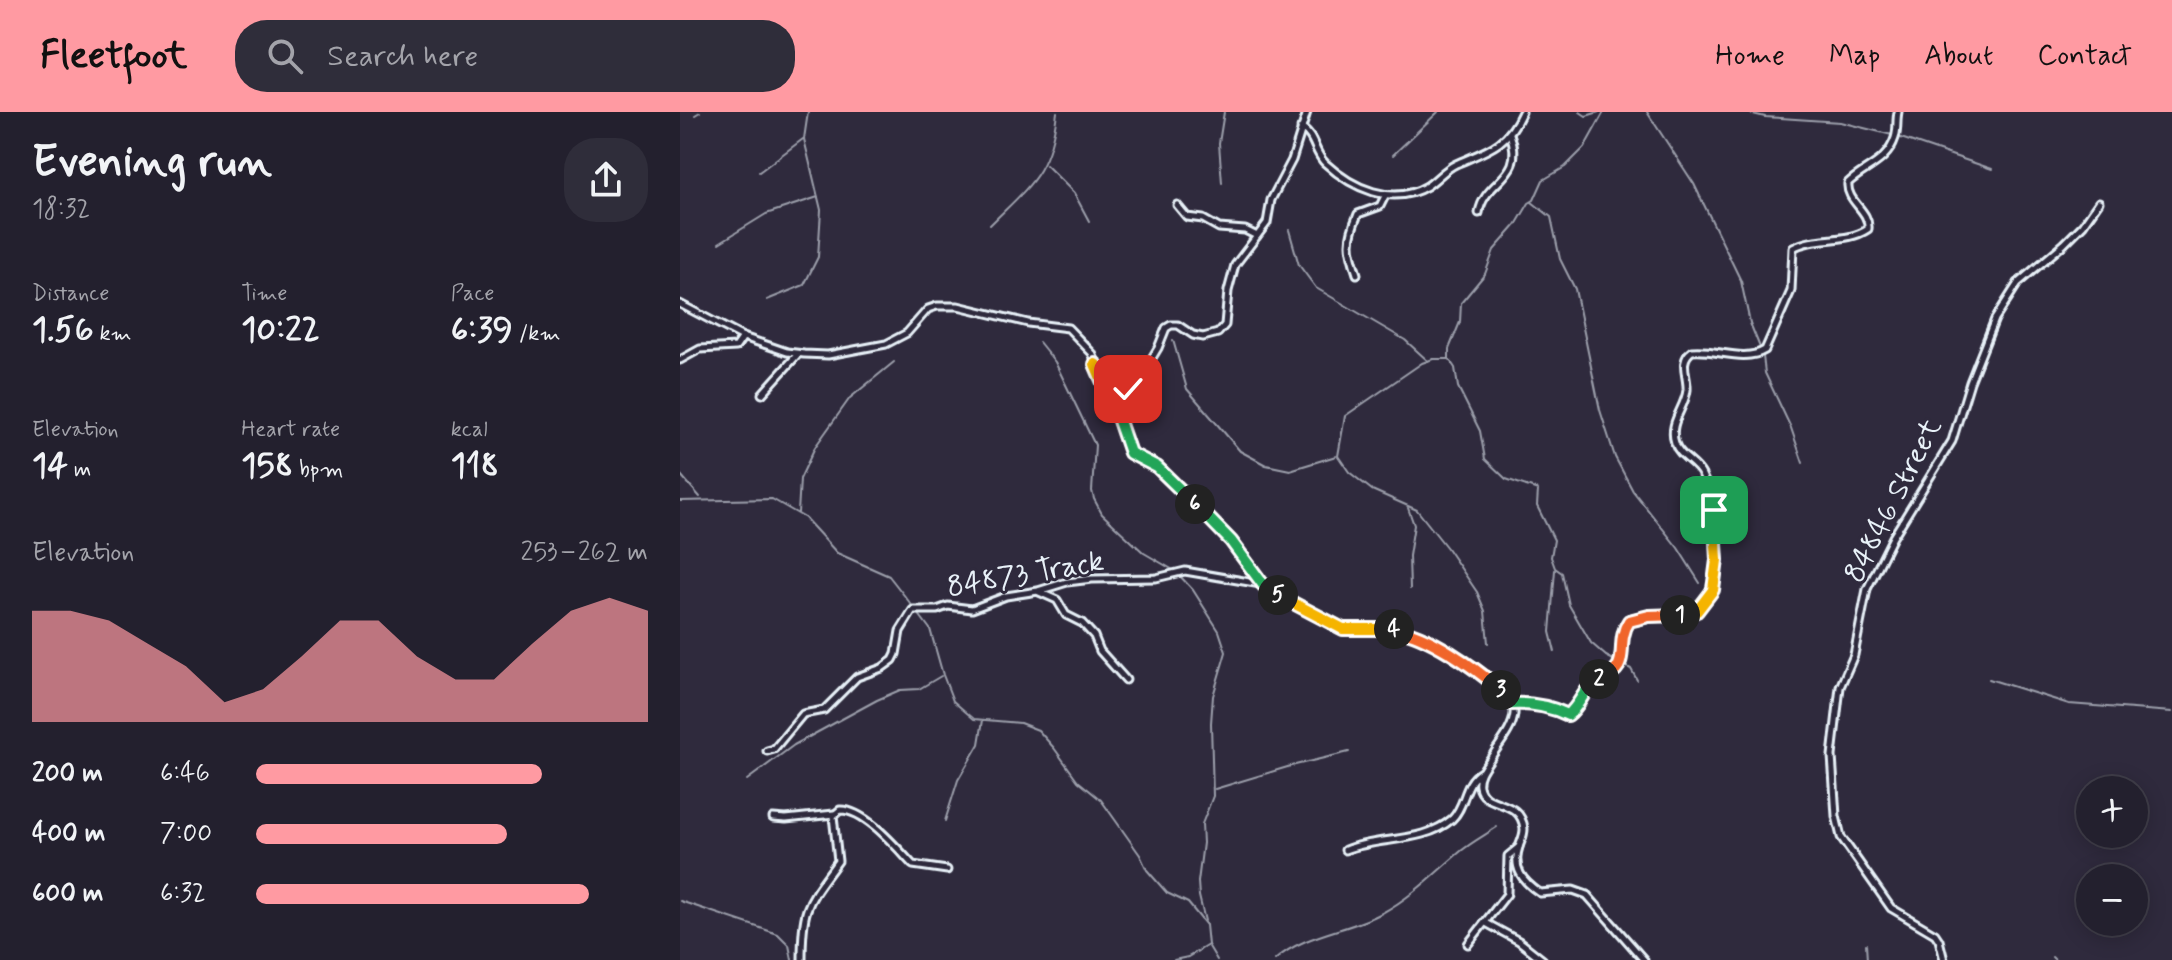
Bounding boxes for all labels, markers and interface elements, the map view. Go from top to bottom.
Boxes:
search box [235,20,795,92]
text: Fleetfoot [40,32,187,81]
icon: search [263,34,307,78]
text: Search here [327,37,478,76]
text: Home [1715,38,1785,75]
text: Map [1829,38,1880,75]
text: About [1924,38,1993,75]
text: Contact [2037,38,2132,75]
text: Evening run [32,134,272,192]
button: share [564,138,648,222]
text: 18:32 [32,193,90,227]
text: Distance [32,280,109,308]
text: Time [241,280,287,308]
text: Pace [451,280,494,308]
text: 1.56 [32,308,93,353]
text: 10:22 [241,308,320,353]
text: 6:39 [451,308,513,353]
text: km [93,320,132,348]
text: /km [513,320,560,348]
pin [1094,355,1162,423]
icon: check [1106,367,1150,411]
street label: 84846 Street [1835,412,1952,589]
text: Elevation [32,416,119,444]
text: Heart rate [241,416,340,444]
text: kcal [451,416,488,444]
text: 14 [32,444,68,489]
text: 158 [241,444,293,489]
text: 118 [451,444,499,489]
text: m [68,456,91,484]
text: bpm [293,456,343,484]
pin [1680,476,1748,544]
pin: 6 [1175,484,1215,524]
icon: arrive [1692,488,1736,532]
text: 6 [1189,490,1201,518]
text: Elevation [32,536,134,570]
text: 253–262 m [520,536,648,570]
street label: 84873 Track [944,542,1107,607]
pin: 5 [1258,575,1298,615]
text: 5 [1271,581,1285,609]
pin: 1 [1660,595,1700,635]
text: 1 [1675,601,1685,629]
pin: 4 [1374,609,1414,649]
text: 4 [1388,615,1400,643]
pin: 2 [1579,659,1619,699]
text: 2 [1594,665,1604,693]
pin: 3 [1481,670,1521,710]
text: 3 [1496,676,1506,704]
text: 200 m [32,757,103,791]
text: 6:46 [160,757,210,791]
map controls [2076,776,2148,936]
button: + [2076,776,2148,848]
text: 400 m [32,817,105,851]
text: 7:00 [160,817,212,851]
button: − [2076,864,2148,936]
text: 600 m [32,877,104,911]
text: 6:32 [160,877,206,911]

